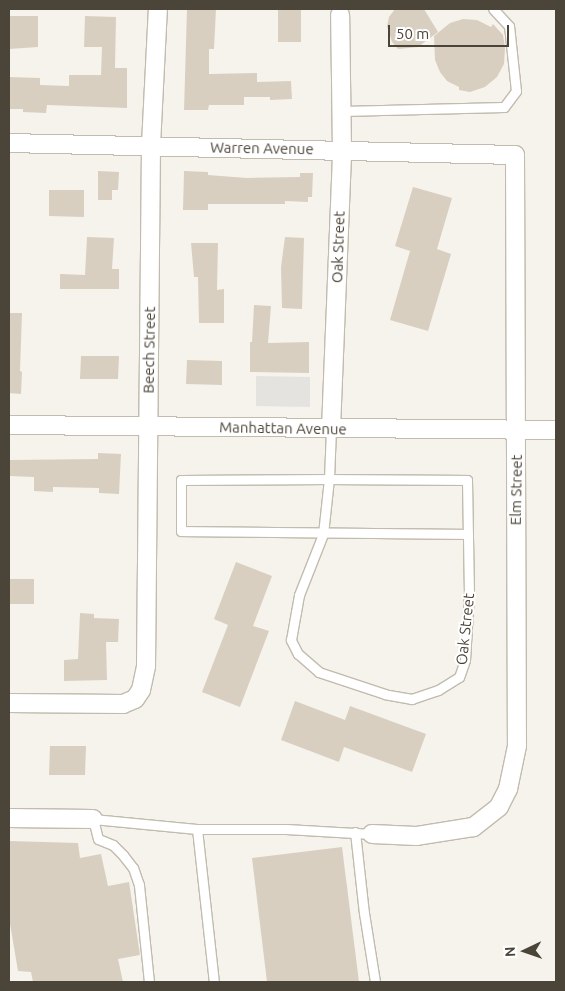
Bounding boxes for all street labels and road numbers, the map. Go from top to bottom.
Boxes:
street label: Warren Avenue [210,138,314,158]
street label: Oak Street [328,211,348,283]
street label: Beech Street [139,306,159,394]
street label: Manhattan Avenue [219,418,347,438]
street label: Elm Street [506,455,526,525]
street label: Oak Street [452,592,478,666]

